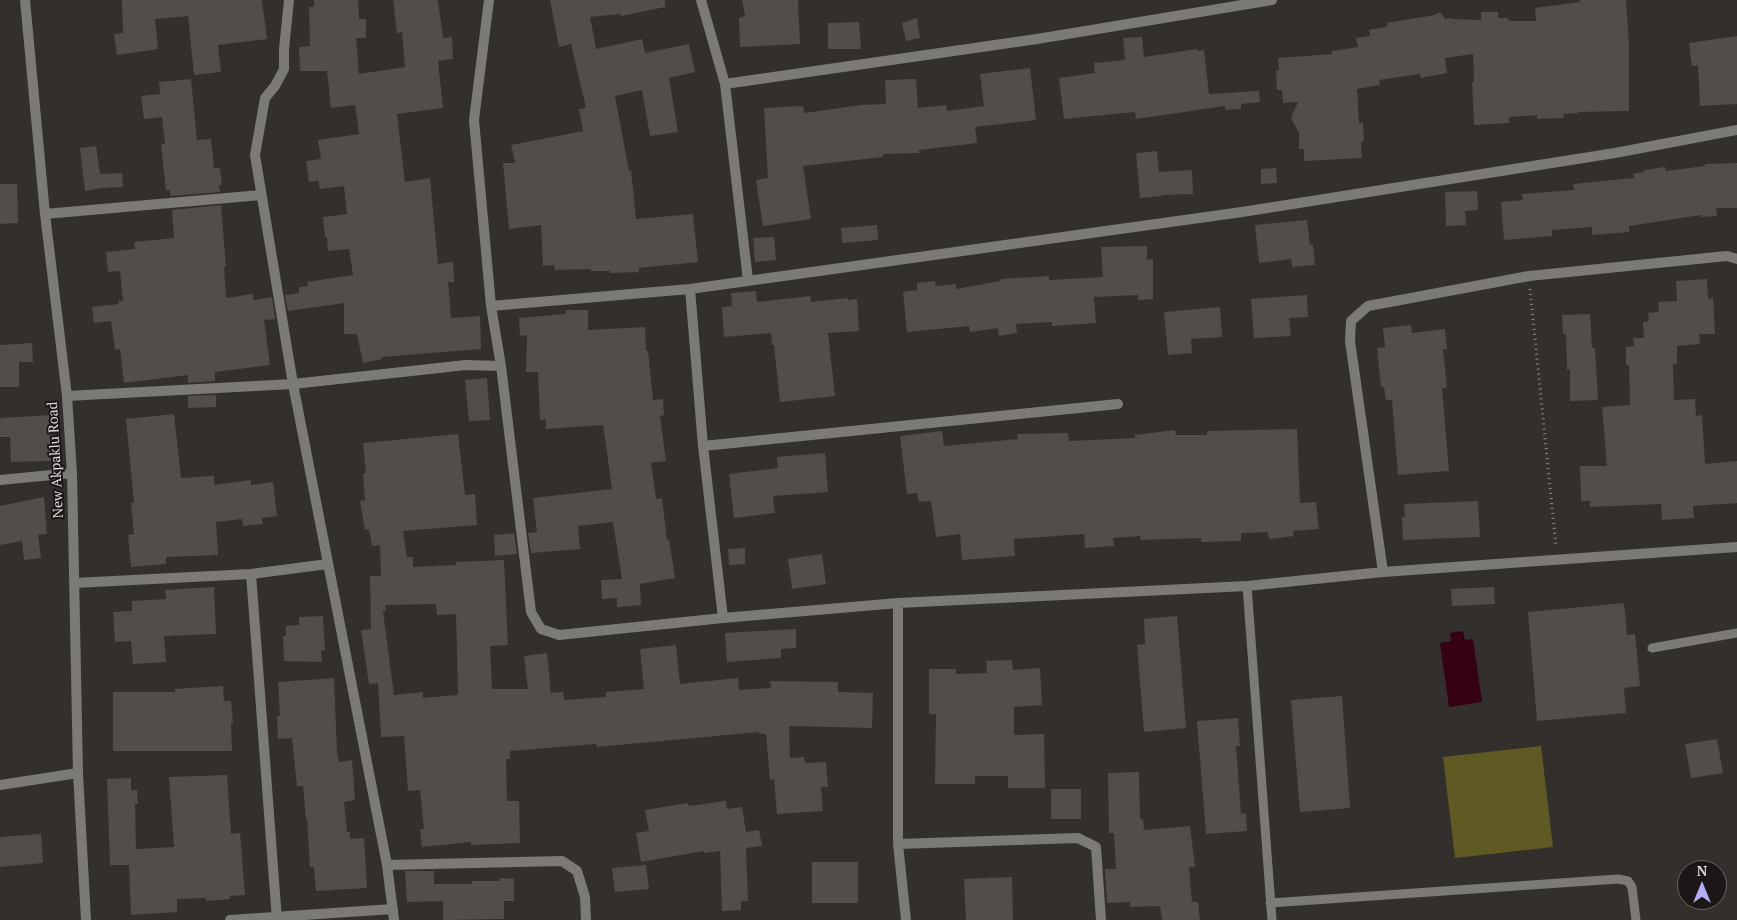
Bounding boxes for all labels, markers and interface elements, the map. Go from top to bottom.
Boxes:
street label: New Akpaklu Road [45,401,67,519]
north arrow [1677,860,1727,910]
text: N [1697,861,1707,880]

